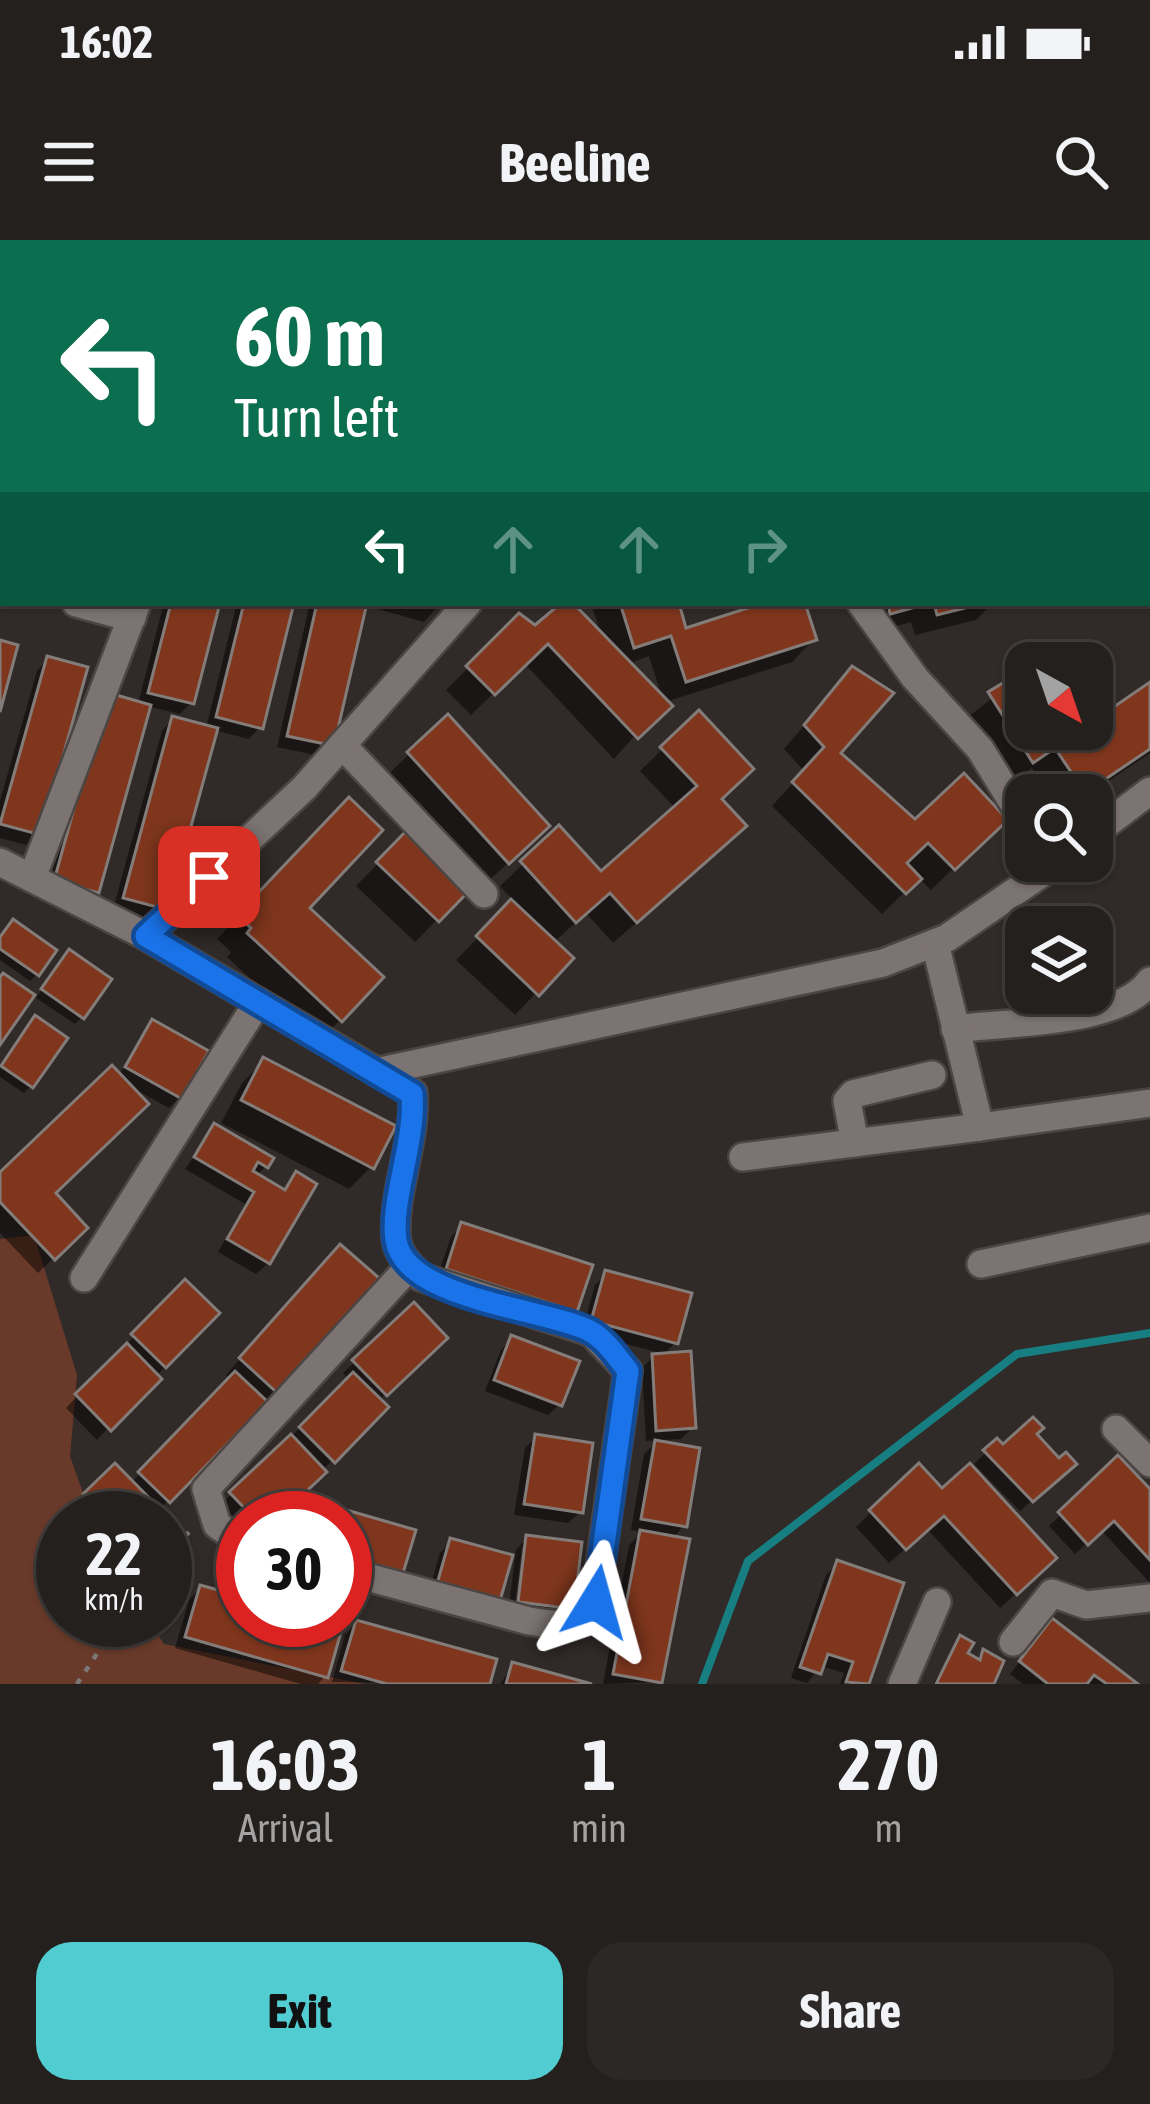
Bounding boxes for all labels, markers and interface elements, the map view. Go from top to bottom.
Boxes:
text: 16:02 [60,16,154,68]
icon: menu [36,129,102,195]
icon: search [1048,129,1114,195]
text: Beeline [499,132,651,193]
icon: left [36,288,192,444]
text: 60 m [234,288,385,384]
text: Turn left [234,387,399,448]
icon: left [354,516,420,582]
icon: ahead [480,516,546,582]
icon: ahead [606,516,672,582]
icon: right [732,516,798,582]
north arrow [1005,642,1113,750]
map controls [1005,642,1113,1014]
button: search [1005,774,1113,882]
pin [158,826,260,928]
icon: arrive [176,844,242,910]
button: layers [1005,906,1113,1014]
speed limit sign: 30 [216,1491,372,1647]
text: 22 [86,1519,142,1588]
position arrow [533,1539,659,1665]
text: km/h [84,1582,144,1616]
text: 16:03 [211,1723,360,1805]
text: 1 [582,1723,616,1805]
text: 270 [838,1723,939,1805]
text: Arrival [238,1806,333,1850]
text: min [571,1806,627,1850]
text: m [874,1806,903,1850]
button: Exit [36,1942,563,2080]
button: Share [587,1942,1114,2080]

